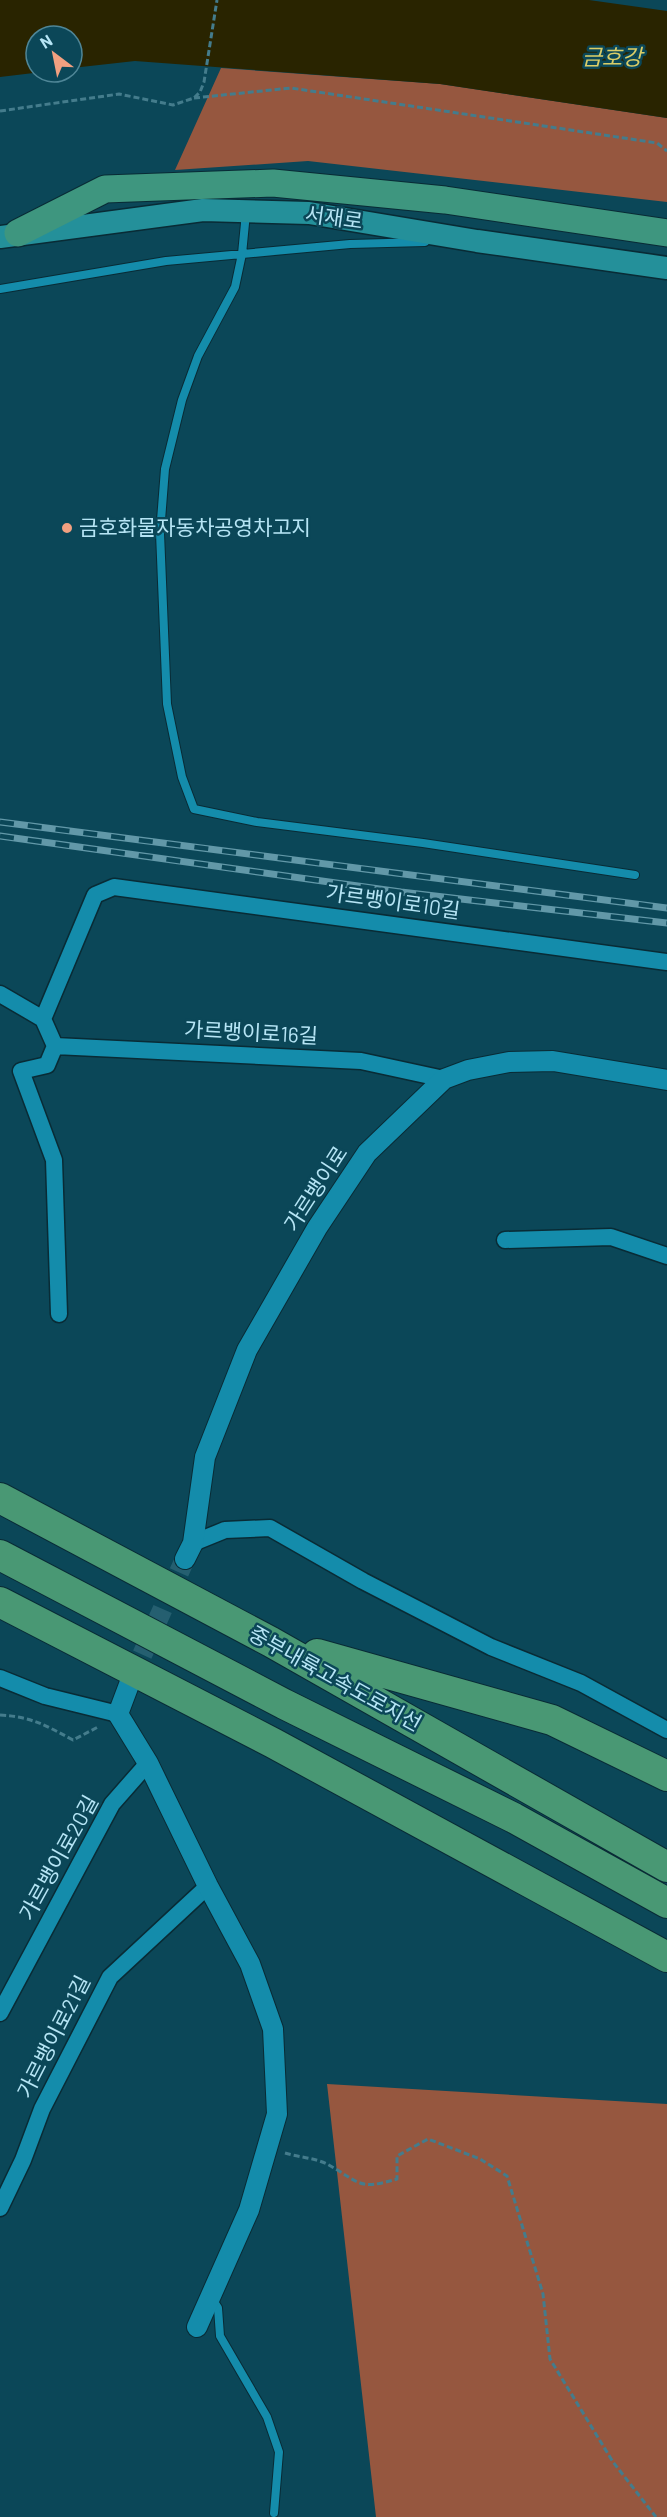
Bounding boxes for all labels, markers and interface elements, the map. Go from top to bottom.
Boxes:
north arrow [24,24,84,84]
text: N [36,30,55,52]
water label: 금호강 [582,43,645,69]
street label: 서재로 [304,200,365,233]
place label: 금호화물자동차공영차고지 [79,514,311,539]
marker: 금호화물자동차공영차고지 [60,521,74,535]
street label: 가르뱅이로10길 [325,879,462,922]
street label: 가르뱅이로16길 [183,1016,319,1047]
street label: 가르뱅이로 [278,1141,352,1236]
street label: 중부내륙고속도로지선 [245,1620,426,1735]
street label: 가르뱅이로20길 [13,1790,102,1924]
street label: 가르뱅이로21길 [11,1971,94,2102]

